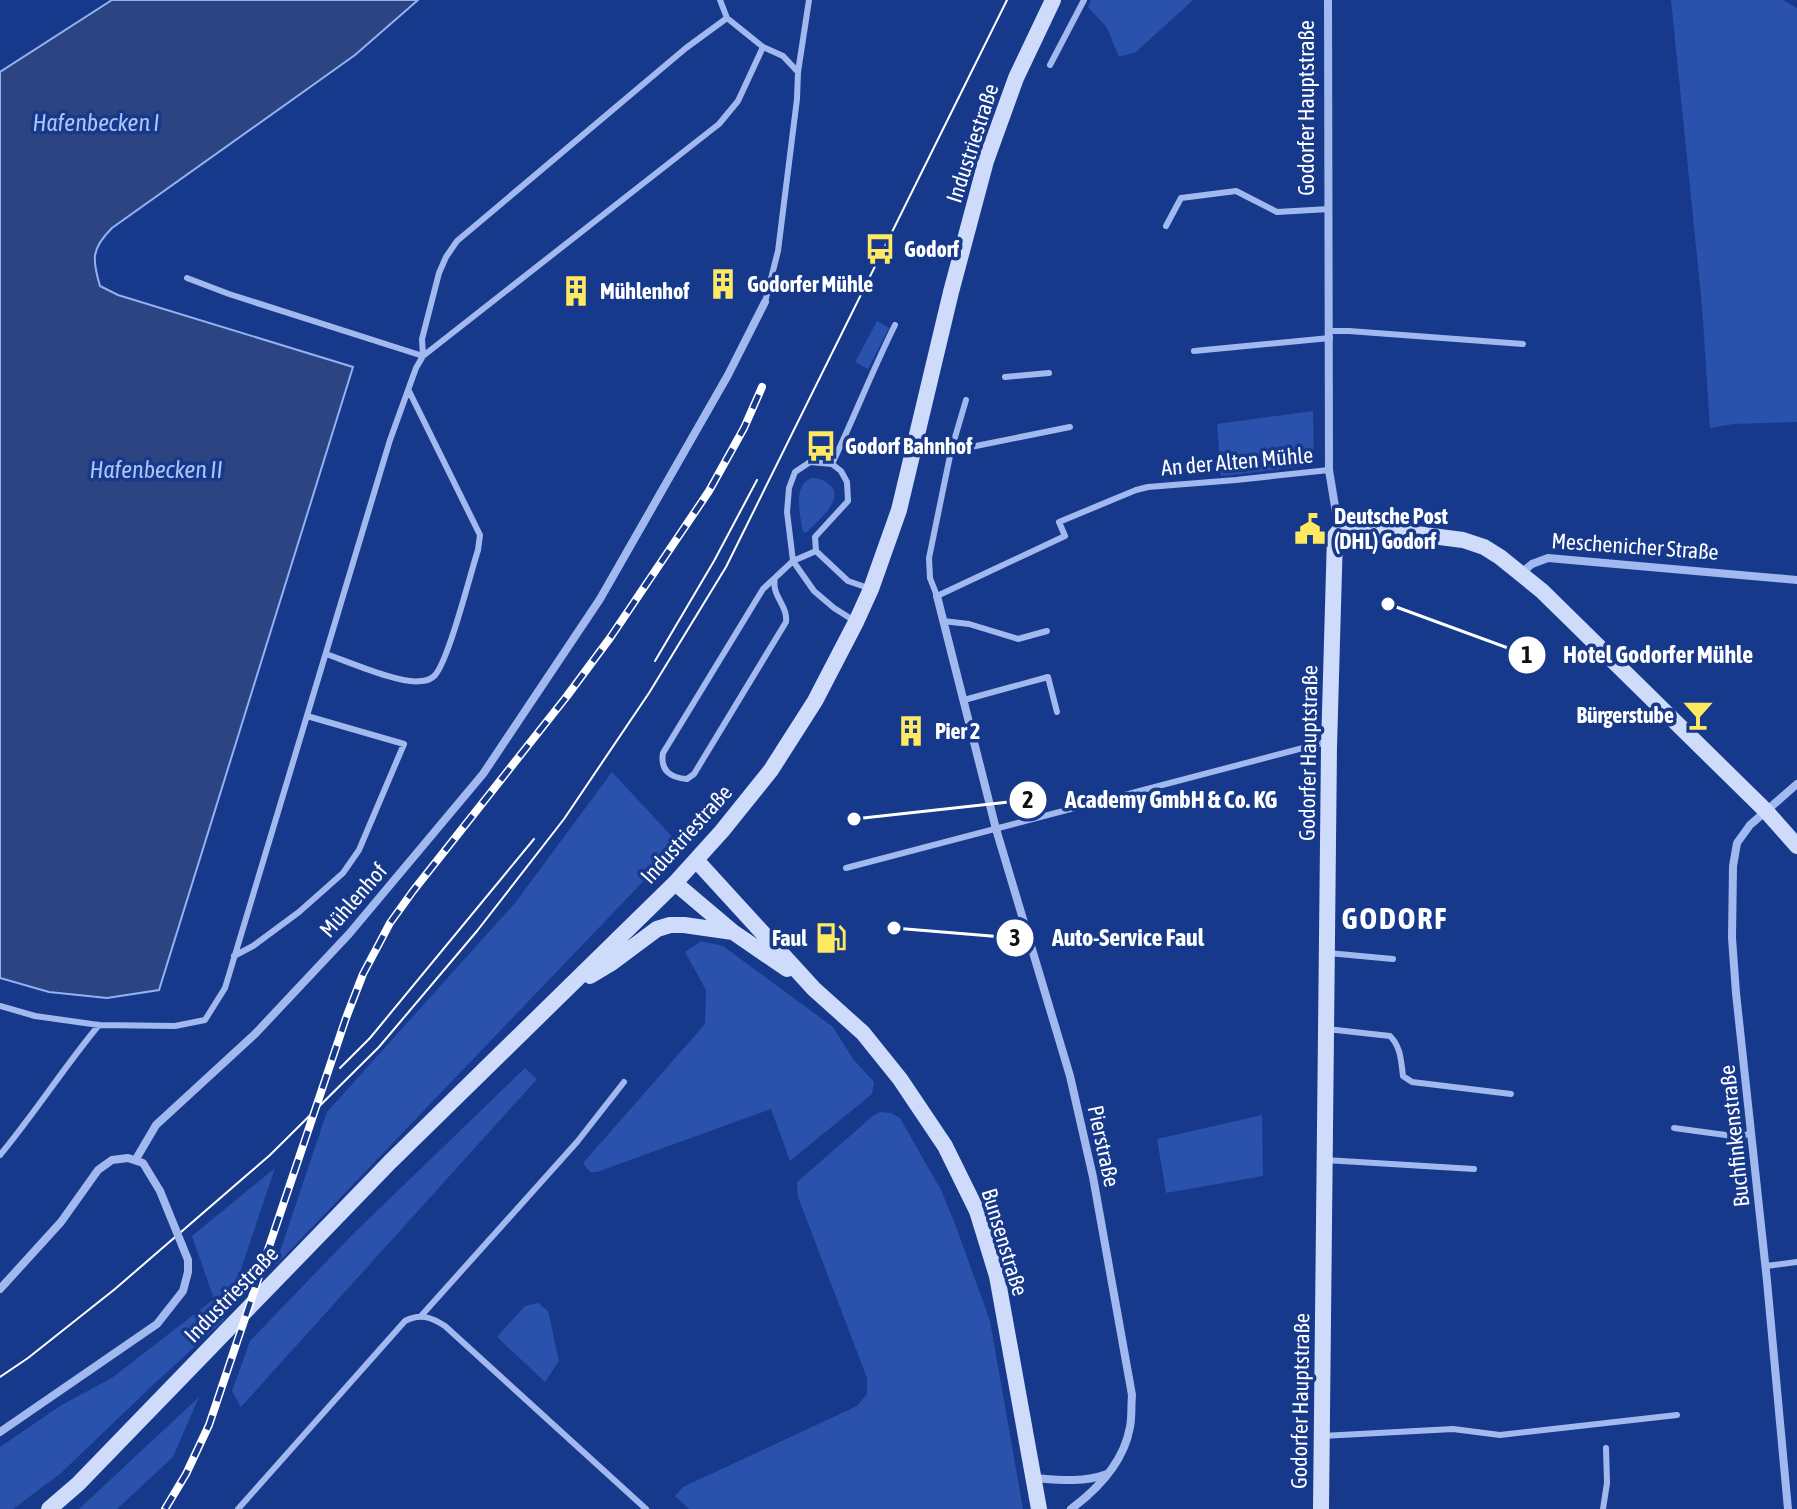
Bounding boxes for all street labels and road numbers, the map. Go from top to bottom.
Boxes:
street label: Godorfer Hauptstraße [1293,20,1319,196]
street label: Industriestraße [941,80,1003,206]
street label: An der Alten Mühle [1160,441,1314,481]
street label: Meschenicher Straße [1551,527,1719,565]
street label: Godorfer Hauptstraße [1293,665,1323,841]
street label: Industriestraße [635,779,737,889]
street label: Mühlenhof [314,858,392,942]
street label: Buchfinkenstraße [1714,1064,1754,1208]
street label: Pierstraße [1083,1103,1125,1189]
street label: Bunsenstraße [976,1185,1034,1299]
street label: Industriestraße [179,1240,283,1348]
street label: Godorfer Hauptstraße [1285,1313,1315,1489]

